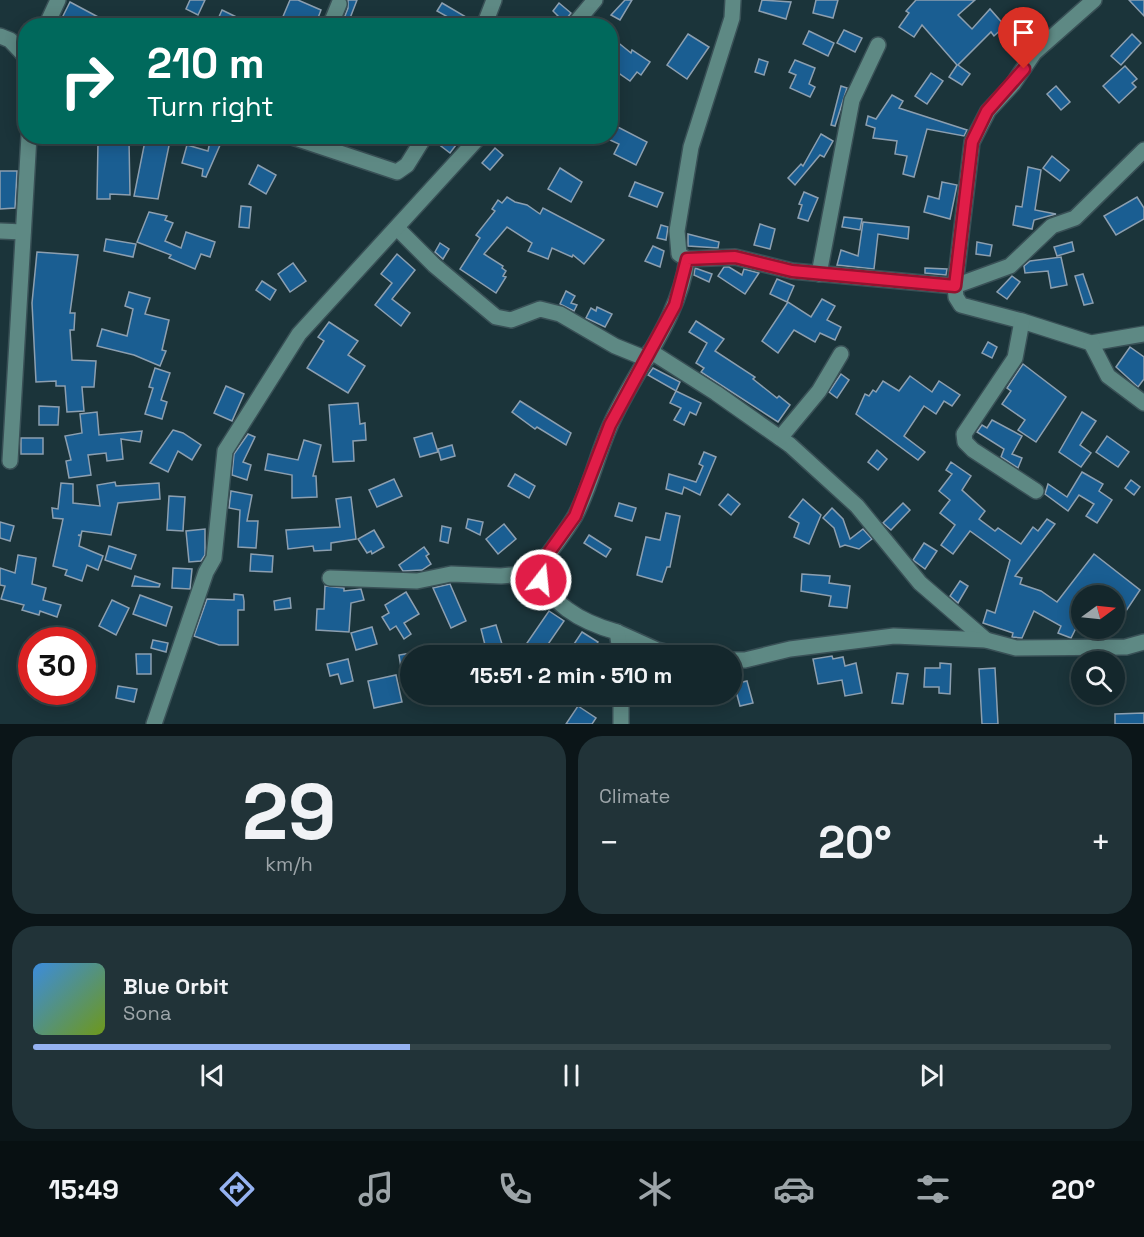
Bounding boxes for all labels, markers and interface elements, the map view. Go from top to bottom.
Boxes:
pin [998,7,1049,69]
icon: arrive [1007,16,1040,49]
text: 210 m [147,37,265,90]
icon: right [48,42,126,120]
text: Turn right [147,89,274,124]
position arrow [509,548,573,612]
north arrow [1071,585,1125,639]
map controls [1071,585,1125,705]
speed limit sign: 30 [18,627,96,705]
button: search [1071,651,1125,705]
text: 15:51 · 2 min · 510 m [470,661,672,689]
text: 29 [242,762,336,862]
text: Climate [599,783,670,809]
text: 20° [818,814,892,871]
text: − [599,822,619,864]
text: + [1091,822,1111,864]
text: km/h [265,851,313,877]
text: Blue Orbit [123,972,229,1000]
text: Sona [123,1000,171,1026]
icon: previous [196,1059,229,1092]
icon: pause [555,1059,588,1092]
icon: next [915,1059,948,1092]
icon: directions [216,1168,258,1210]
icon: music [355,1168,397,1210]
icon: phone [494,1168,536,1210]
icon: climate [634,1168,676,1210]
icon: car [773,1168,815,1210]
icon: filters [912,1168,954,1210]
text: 15:49 [49,1172,119,1207]
text: 20° [1051,1172,1095,1207]

